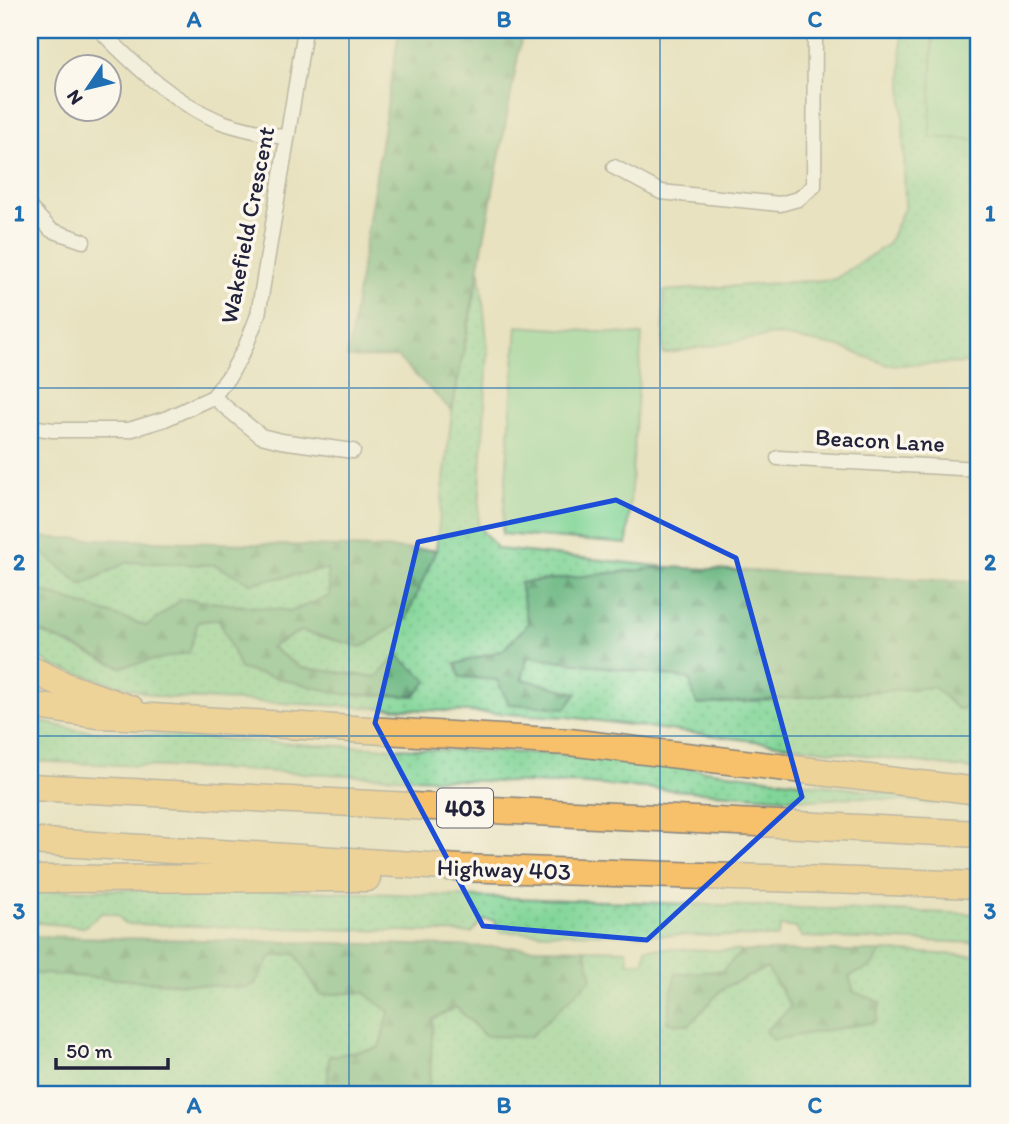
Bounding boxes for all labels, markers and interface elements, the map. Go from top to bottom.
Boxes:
text: A [186,5,202,33]
text: B [497,5,512,33]
text: C [808,5,823,33]
north arrow [52,52,122,122]
text: N [61,86,88,109]
street label: Wakefield Crescent [214,124,280,326]
text: 1 [14,199,25,227]
text: 1 [985,199,996,227]
street label: Beacon Lane [814,422,946,458]
text: 2 [13,548,26,576]
text: 2 [984,548,997,576]
road number: 403 [437,788,493,828]
street label: Highway 403 [436,852,572,886]
text: 3 [13,897,26,925]
text: 3 [984,897,997,925]
scale bar [56,1026,168,1070]
text: 50 m [66,1038,113,1063]
text: A [186,1091,202,1119]
text: B [497,1091,512,1119]
text: C [808,1091,823,1119]

